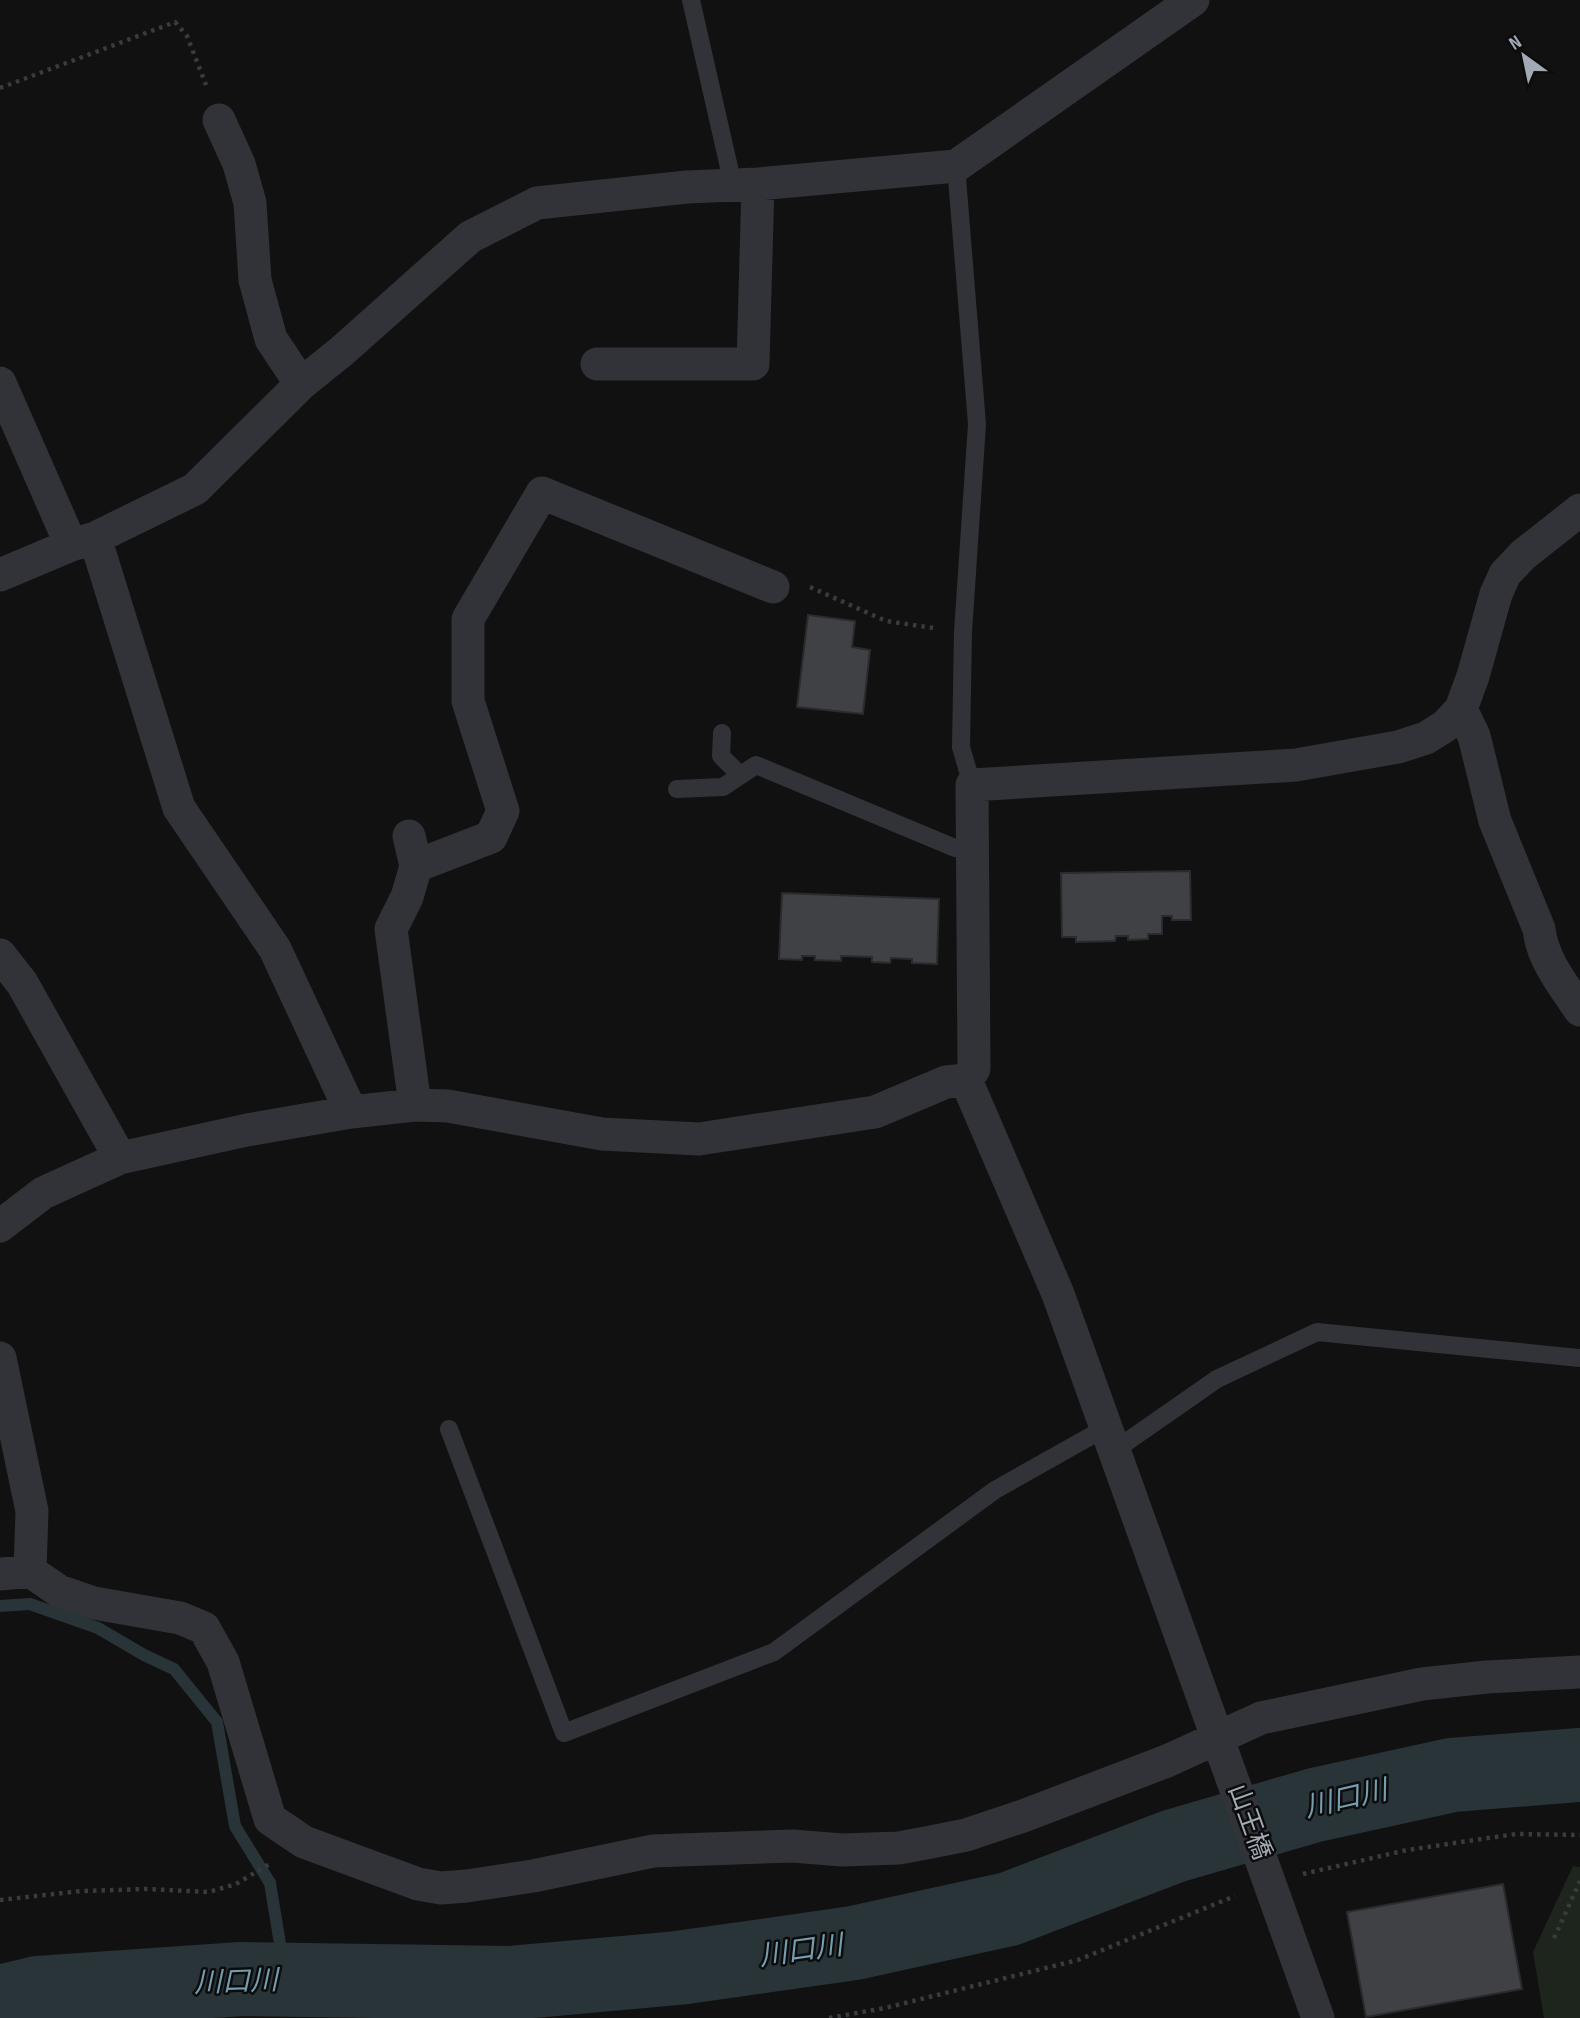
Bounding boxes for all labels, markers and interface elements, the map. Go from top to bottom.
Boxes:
north arrow [1489,21,1559,91]
text: N [1505,31,1526,55]
water label: 川口川 [1301,1773,1394,1825]
street label: 山王橋 [1221,1780,1277,1864]
water label: 川口川 [757,1928,848,1973]
water label: 川口川 [193,1964,282,2000]

